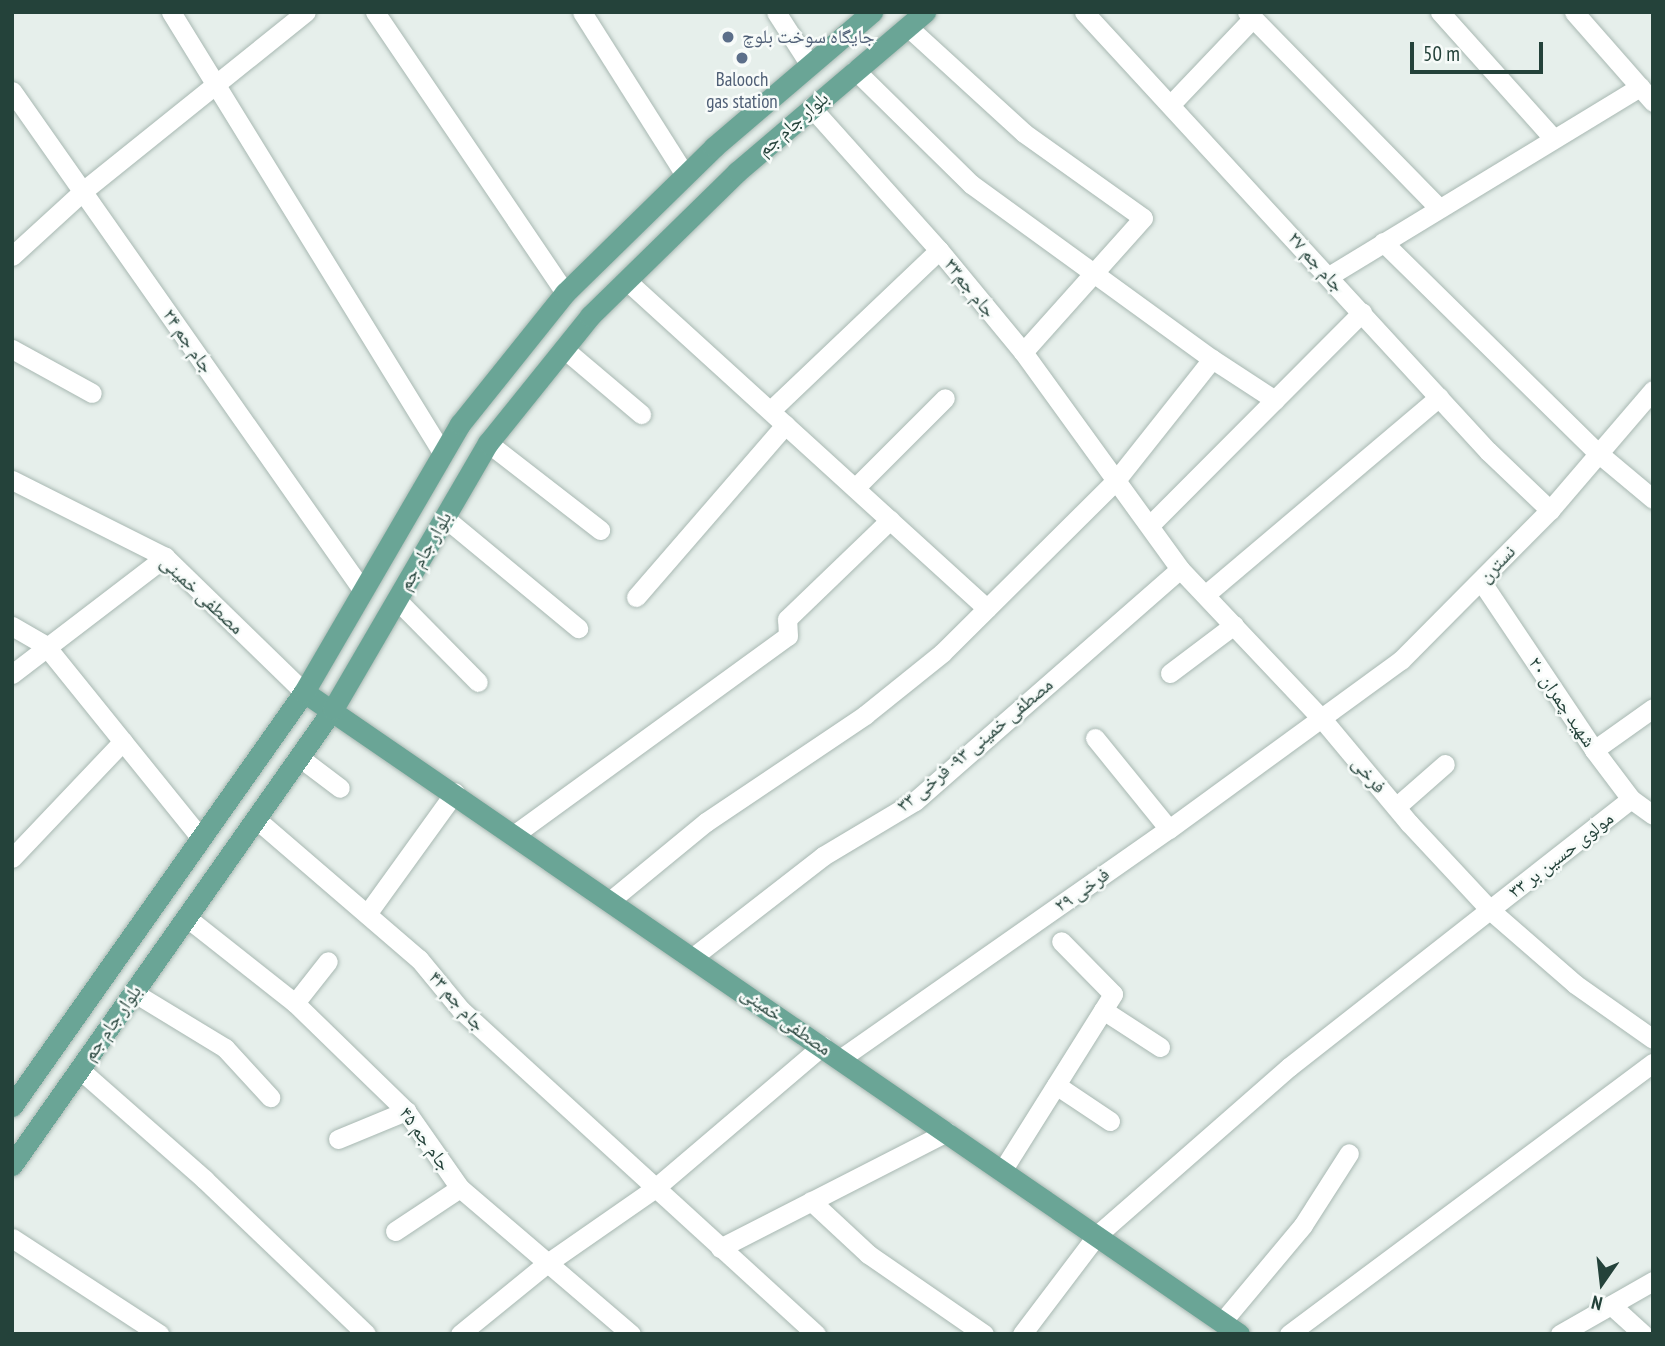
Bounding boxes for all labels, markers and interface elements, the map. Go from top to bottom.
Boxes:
place label: جایگاه سوخت بلوچ [742,26,875,48]
scale bar [1413,28,1546,72]
marker: جایگاه سوخت بلوچ [720,29,736,45]
text: 50 m [1423,40,1460,67]
marker: Balooch gas station [734,50,750,66]
place label: Balooch gas station [706,69,778,113]
street label: بلوار جام جم [753,87,833,161]
street label: جام جم ۲۷ [1283,227,1349,297]
street label: جام جم۳۳ [939,254,1001,322]
street label: جام جم ۲۴ [158,304,218,378]
street label: بلوار جام جم [393,508,457,594]
street label: نسترن [1474,540,1520,588]
street label: مصطفی خمینی [156,551,248,639]
street label: شهید چمران ۲۰ [1523,653,1601,751]
street label: مصطفی خمینی ۹۳- فرخی ۳۳ [892,673,1058,817]
street label: فرخی [1347,752,1391,798]
street label: مولوی حسین بر ۳۳ [1504,807,1618,903]
street label: فرخی ۲۹ [1050,863,1114,917]
street label: جام جم ۴۳ [424,966,490,1036]
street label: بلوار جام جم [78,981,146,1065]
street label: مصطفی خمینی [736,981,836,1061]
street label: جام جم ۴۵ [394,1103,456,1175]
north arrow [1567,1248,1637,1318]
text: N [1589,1290,1605,1316]

